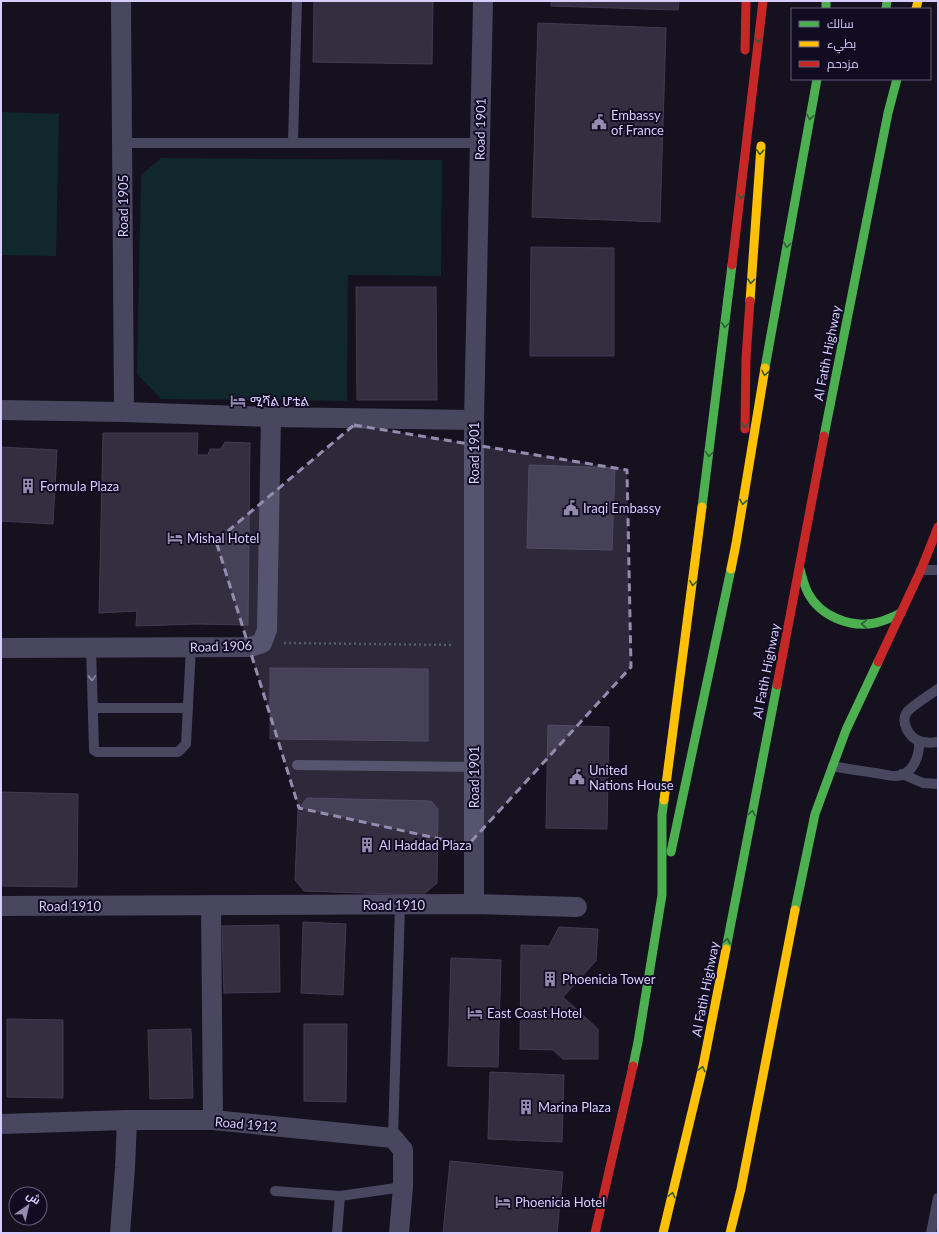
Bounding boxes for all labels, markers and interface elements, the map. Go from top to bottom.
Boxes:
legend [791,8,931,80]
text: سالك [827,16,854,31]
text: بطيء [827,36,856,54]
one-way arrow [754,37,763,43]
text: مزدحم [827,56,859,72]
street label: Road 1901 [471,98,489,160]
place label: Embassy of France [611,107,664,138]
public building icon: Embassy of France [590,113,608,131]
one-way arrow [806,114,815,120]
one-way arrow [756,149,765,155]
street label: Road 1905 [115,175,131,237]
one-way arrow [736,193,745,199]
one-way arrow [783,242,791,248]
one-way arrow [747,278,756,284]
street label: Al Fatih Highway [810,304,844,402]
one-way arrow [721,322,730,328]
one-way arrow [761,370,770,376]
hotel icon: ሚሻል ሆቴል [229,392,247,410]
place label: ሚሻል ሆቴል [250,393,310,409]
street label: Road 1901 [466,422,482,484]
one-way arrow [741,422,749,428]
one-way arrow [705,451,714,457]
building icon: Formula Plaza [19,477,37,495]
place label: Formula Plaza [40,478,119,494]
public building icon: Iraqi Embassy [562,499,580,517]
one-way arrow [740,499,748,505]
place label: Iraqi Embassy [583,500,661,516]
hotel icon: Mishal Hotel [166,529,184,547]
place label: Mishal Hotel [187,530,259,546]
one-way arrow [688,580,697,586]
one-way arrow [861,620,867,628]
street label: Al Fatih Highway [749,622,783,720]
street label: Road 1906 [190,637,252,655]
one-way arrow [88,675,97,681]
street label: Road 1901 [466,746,482,808]
place label: United Nations House [589,762,674,793]
public building icon: United Nations House [568,768,586,786]
one-way arrow [747,810,756,817]
building icon: Al Haddad Plaza [358,836,376,854]
place label: Al Haddad Plaza [379,837,472,853]
street label: Road 1910 [363,897,426,913]
street label: Road 1910 [39,898,102,914]
one-way arrow [723,938,731,944]
street label: Al Fatih Highway [688,940,722,1038]
building icon: Phoenicia Tower [541,970,559,988]
place label: Phoenicia Tower [562,971,656,987]
hotel icon: East Coast Hotel [466,1004,484,1022]
place label: East Coast Hotel [487,1005,582,1021]
one-way arrow [698,1065,706,1072]
building icon: Marina Plaza [517,1098,535,1116]
place label: Marina Plaza [538,1099,611,1115]
street label: Road 1912 [214,1113,278,1135]
north arrow [8,1186,48,1226]
text: ش [24,1188,43,1207]
one-way arrow [667,1192,676,1199]
hotel icon: Phoenicia Hotel [494,1193,512,1211]
place label: Phoenicia Hotel [515,1194,605,1210]

